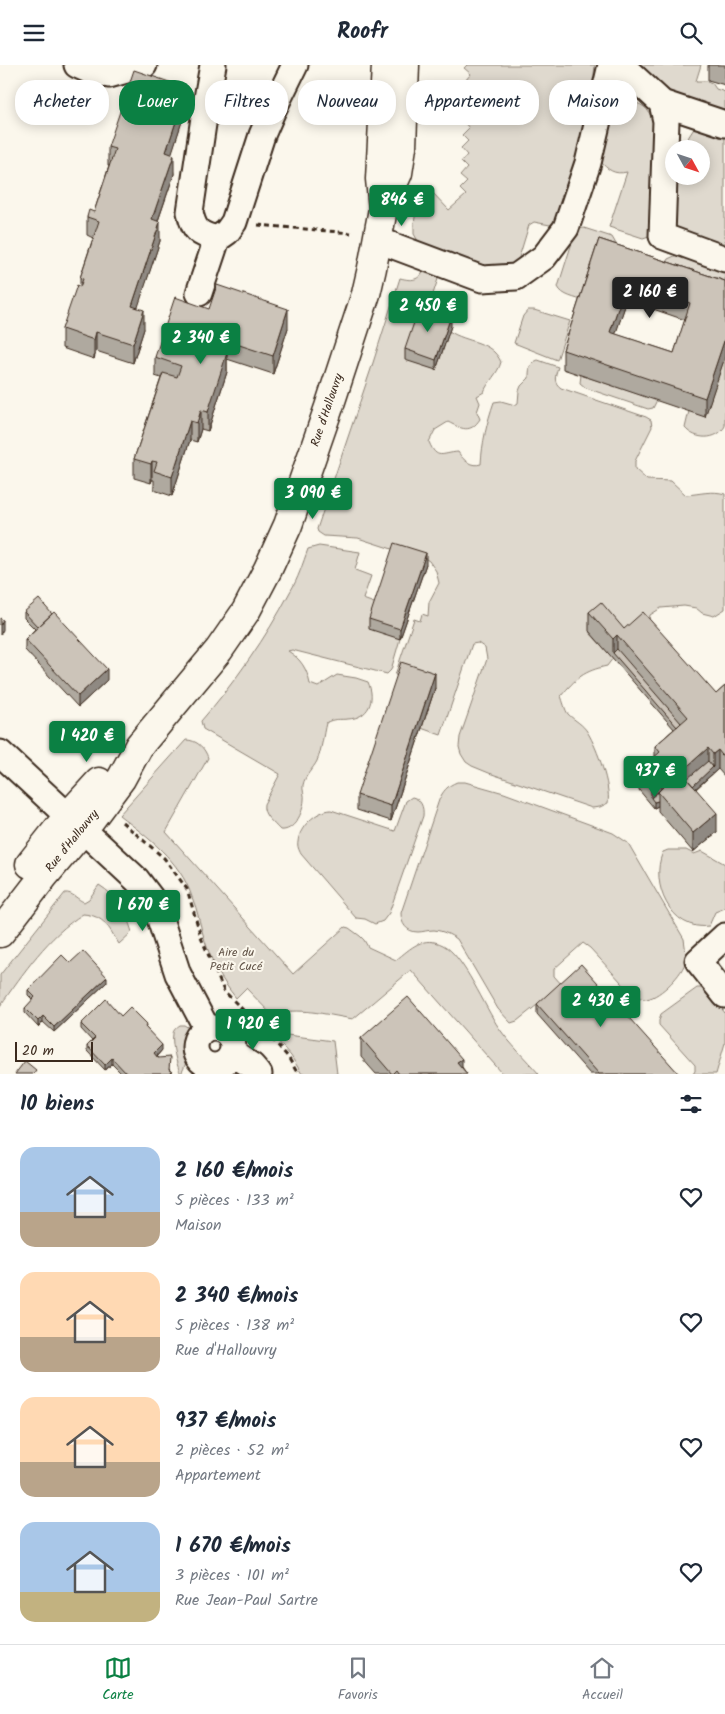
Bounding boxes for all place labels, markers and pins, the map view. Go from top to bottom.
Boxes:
pin: 846 € [367,185,437,227]
pin: 2 160 € [604,277,696,319]
pin: 2 450 € [382,291,474,333]
pin: 2 340 € [155,323,247,365]
pin: 3 090 € [267,477,359,520]
pin: 1 420 € [41,721,133,763]
pin: 937 € [620,755,690,798]
pin: 1 670 € [97,889,189,932]
pin: 2 430 € [555,985,647,1028]
pin: 1 920 € [207,1009,299,1051]

